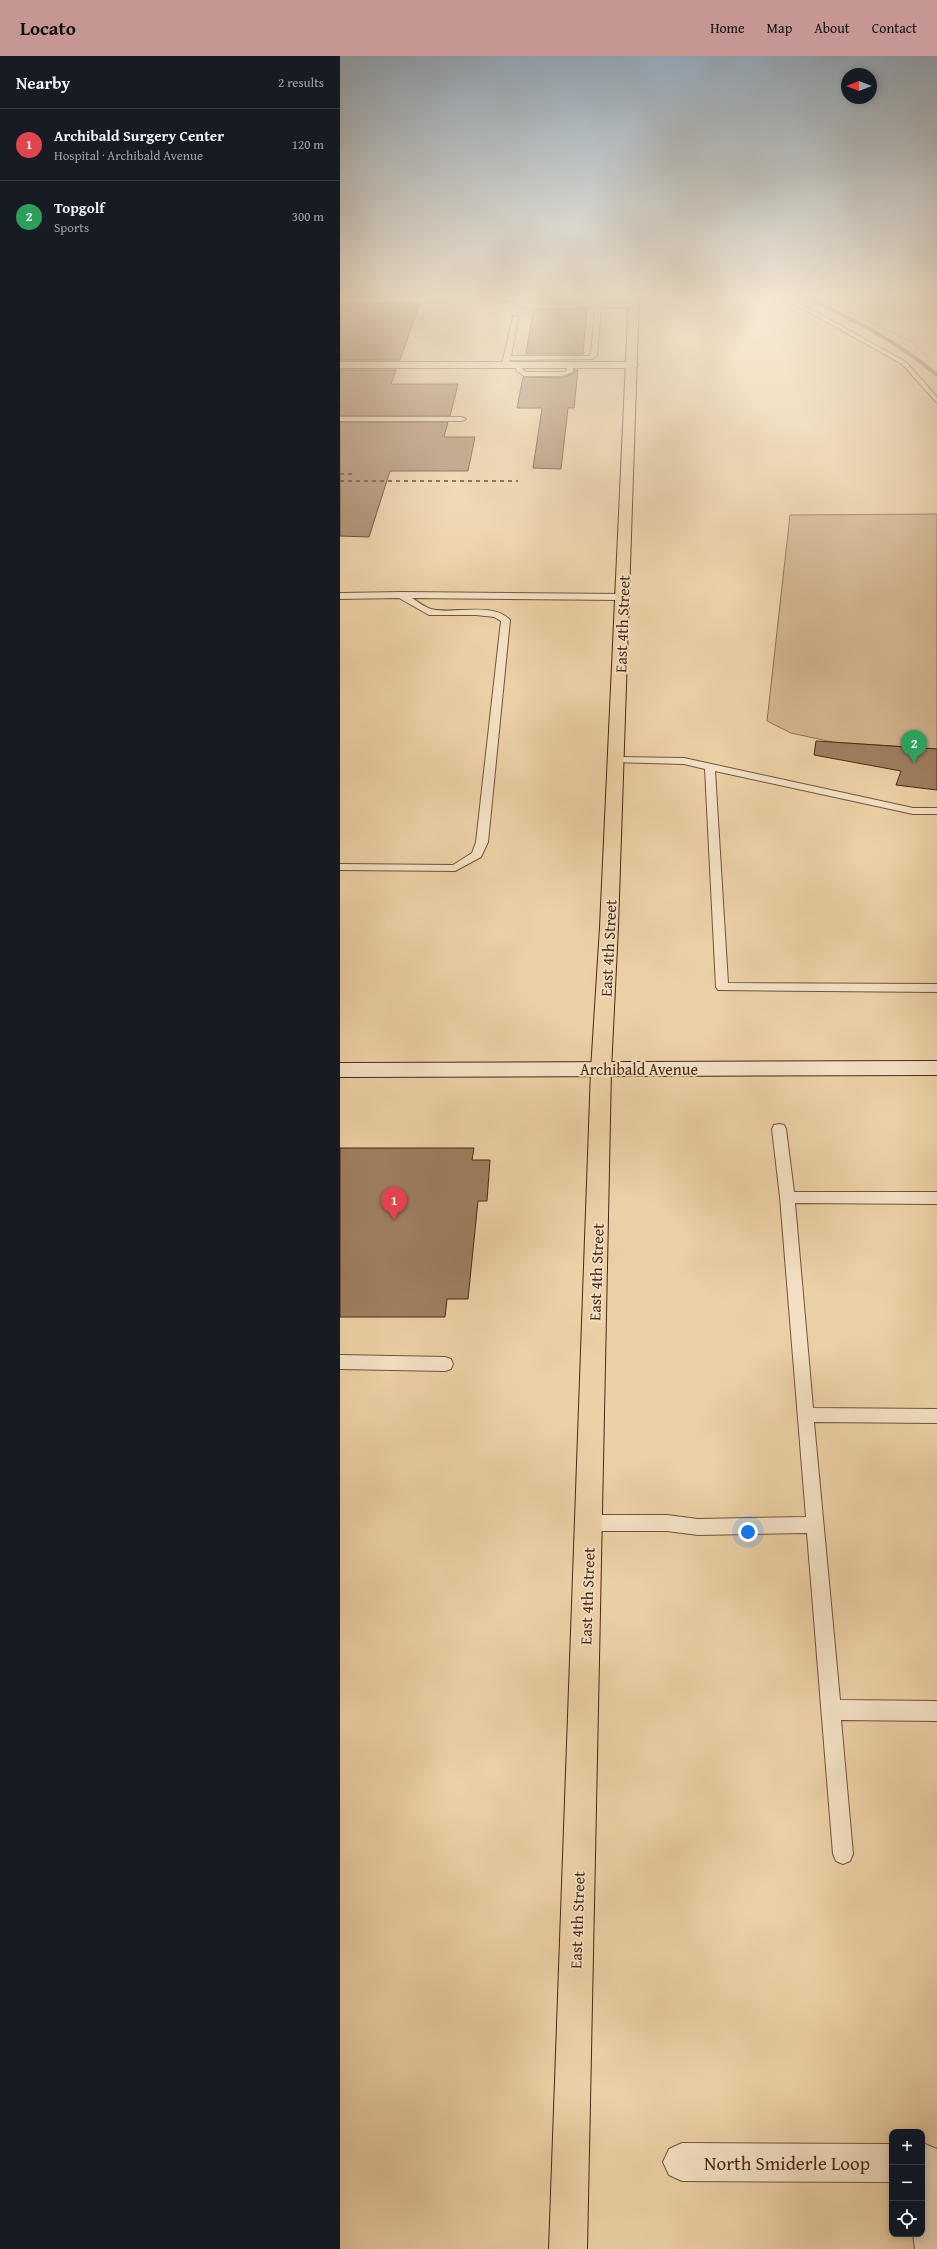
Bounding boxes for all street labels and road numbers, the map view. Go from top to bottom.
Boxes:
street label: East 4th Street [608,575,636,673]
street label: East 4th Street [593,898,623,997]
street label: Archibald Avenue [580,1057,698,1081]
street label: East 4th Street [582,1223,610,1321]
street label: East 4th Street [573,1547,601,1645]
street label: East 4th Street [563,1871,591,1969]
street label: North Smiderle Loop [704,2149,870,2177]

